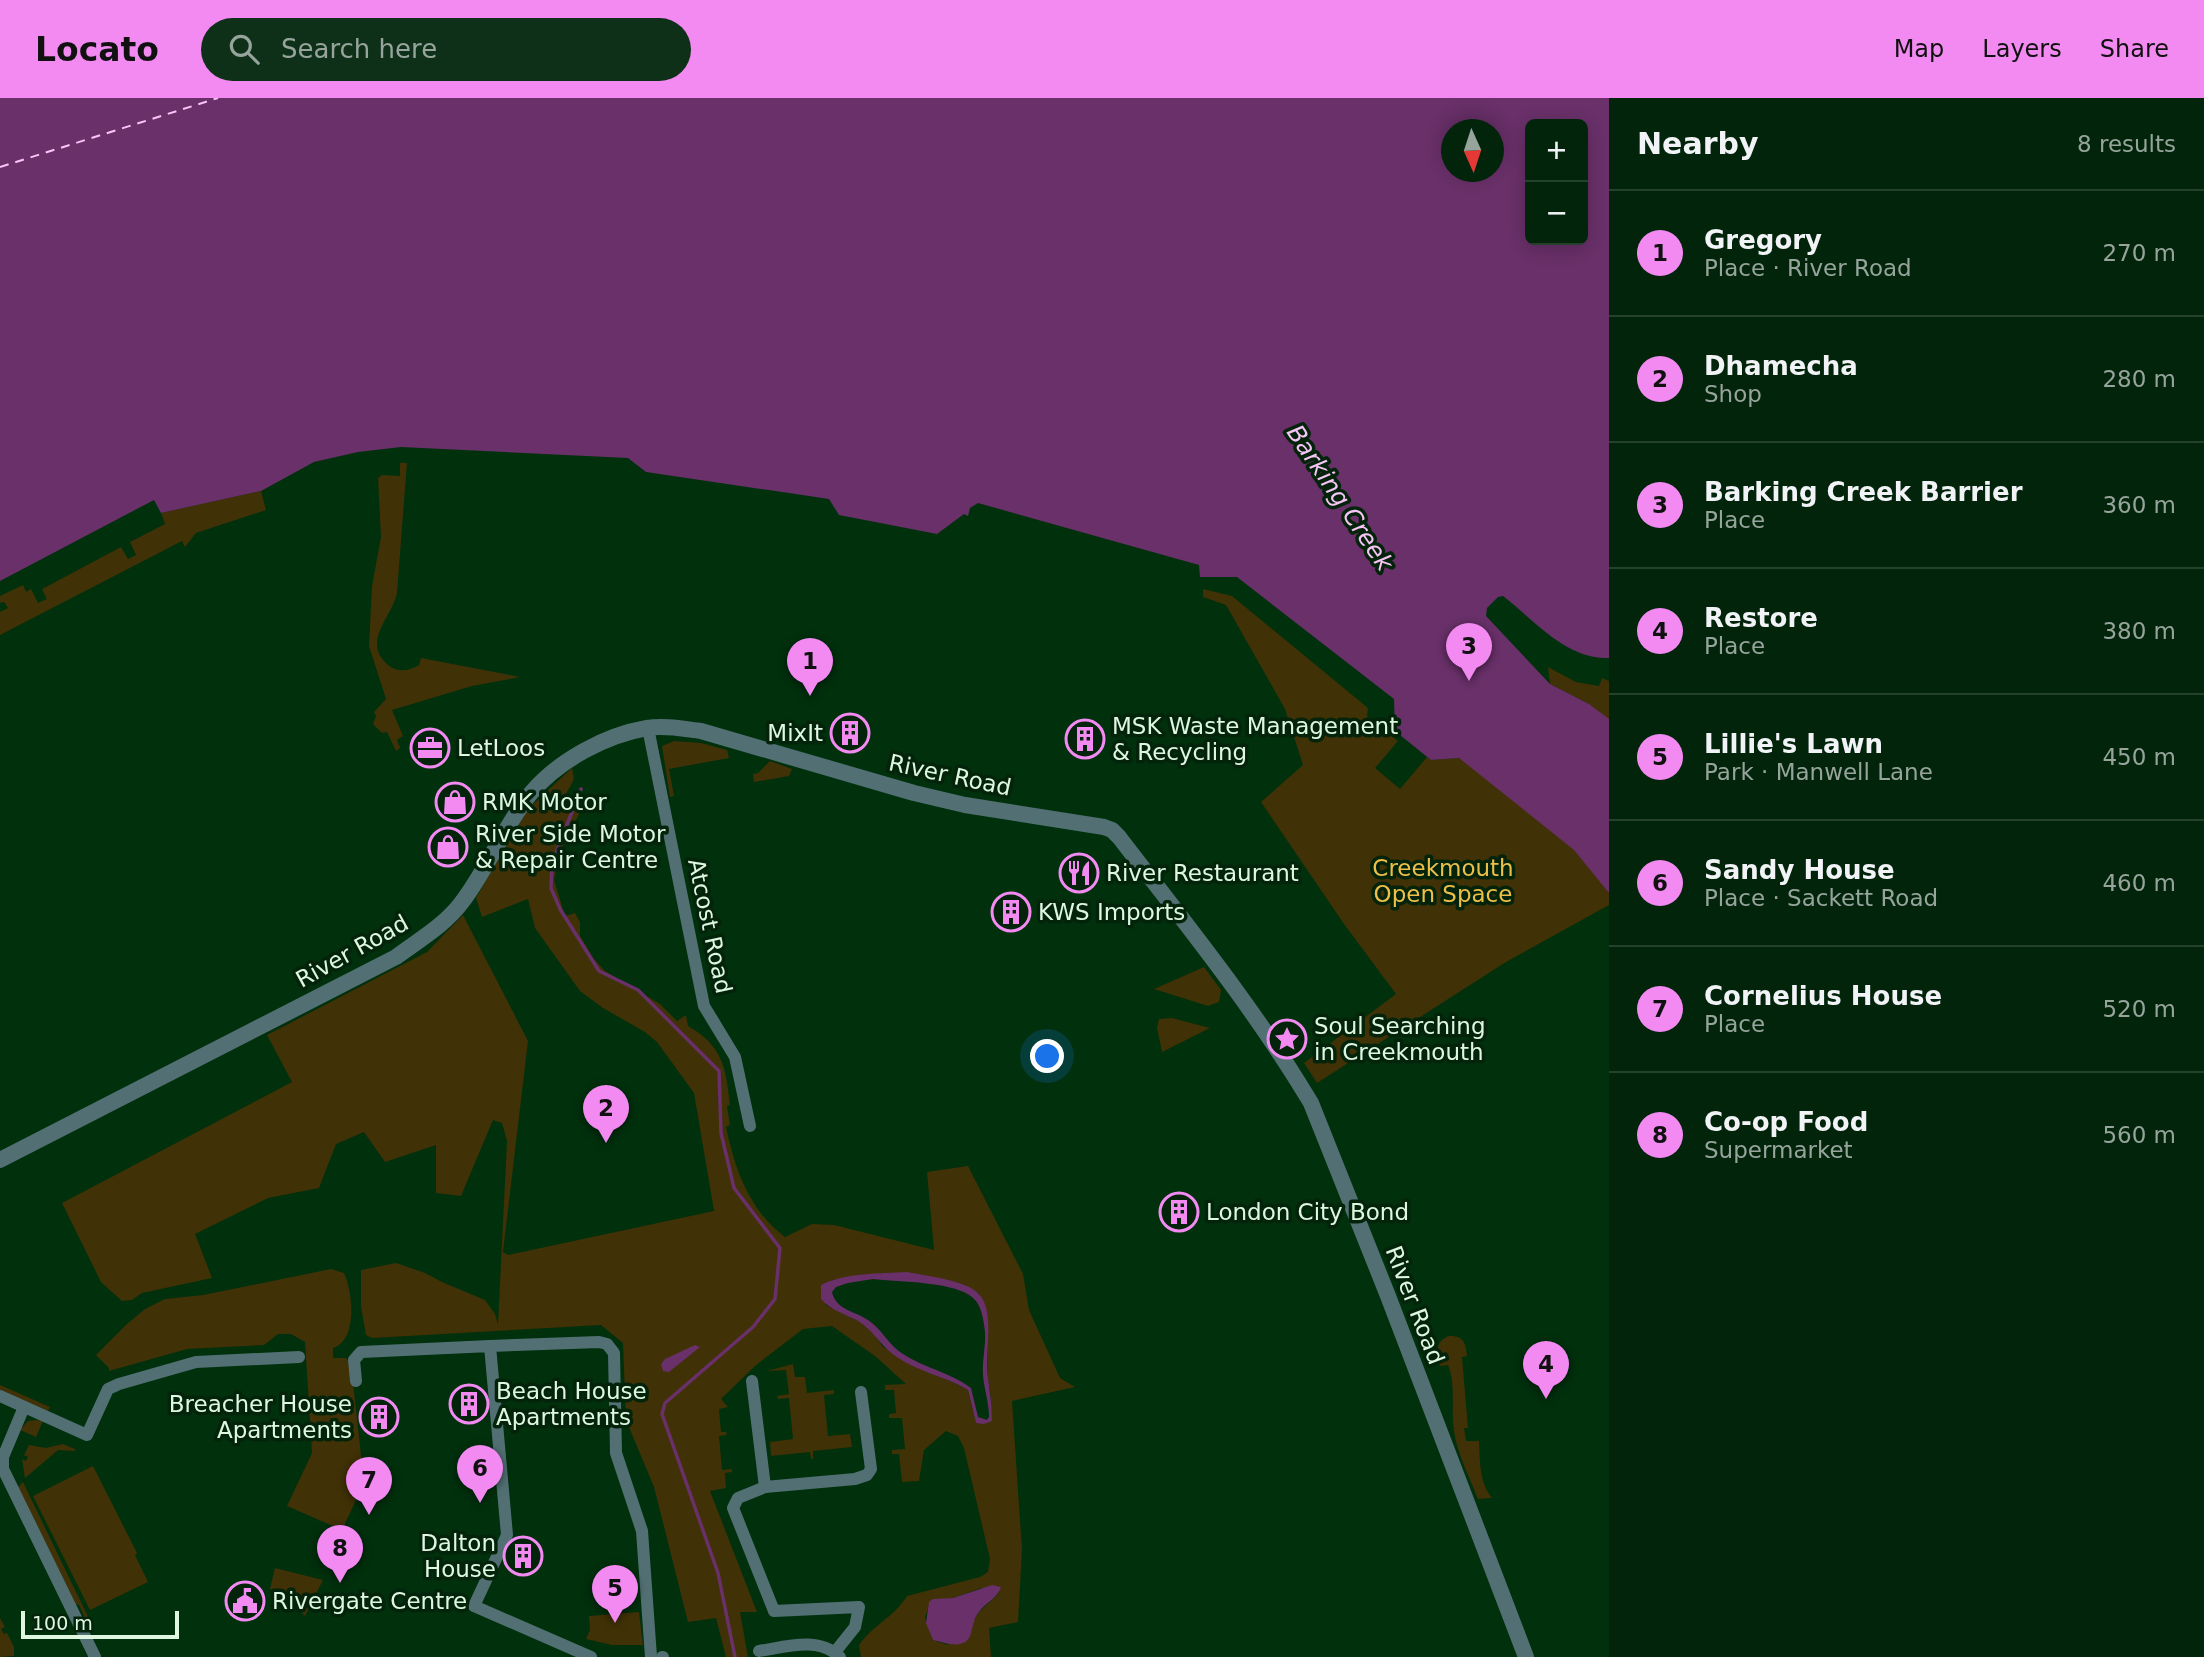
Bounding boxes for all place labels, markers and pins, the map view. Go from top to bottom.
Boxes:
pin: 3 [1446,623,1492,681]
pin: 1 [787,638,833,696]
building icon: MixIt [829,712,871,754]
place label: MSK Waste Management & Recycling [1112,713,1398,765]
building icon: MSK Waste Management & Recycling [1064,718,1106,760]
place label: MixIt [767,720,823,746]
office icon: LetLoos [409,727,451,769]
place label: LetLoos [457,735,545,761]
shop icon: RMK Motor [434,781,476,823]
place label: RMK Motor [482,789,607,815]
place label: River Side Motor & Repair Centre [475,821,666,873]
shop icon: River Side Motor & Repair Centre [427,826,469,868]
restaurant icon: River Restaurant [1058,852,1100,894]
place label: River Restaurant [1106,860,1299,886]
building icon: KWS Imports [990,891,1032,933]
place label: KWS Imports [1038,899,1185,925]
place label: Soul Searching in Creekmouth [1314,1013,1486,1065]
place icon: Soul Searching in Creekmouth [1266,1018,1308,1060]
pin: 2 [583,1085,629,1143]
building icon: London City Bond [1158,1191,1200,1233]
place label: London City Bond [1206,1199,1409,1225]
pin: 4 [1523,1341,1569,1399]
place label: Beach House Apartments [496,1378,647,1430]
building icon: Beach House Apartments [448,1383,490,1425]
place label: Breacher House Apartments [169,1391,352,1443]
building icon: Breacher House Apartments [358,1396,400,1438]
pin: 6 [457,1445,503,1503]
pin: 7 [346,1457,392,1515]
pin: 8 [317,1525,363,1583]
place label: Dalton House [420,1530,496,1582]
building icon: Dalton House [502,1535,544,1577]
pin: 5 [592,1565,638,1623]
public building icon: Rivergate Centre [224,1580,266,1622]
place label: Rivergate Centre [272,1588,467,1614]

